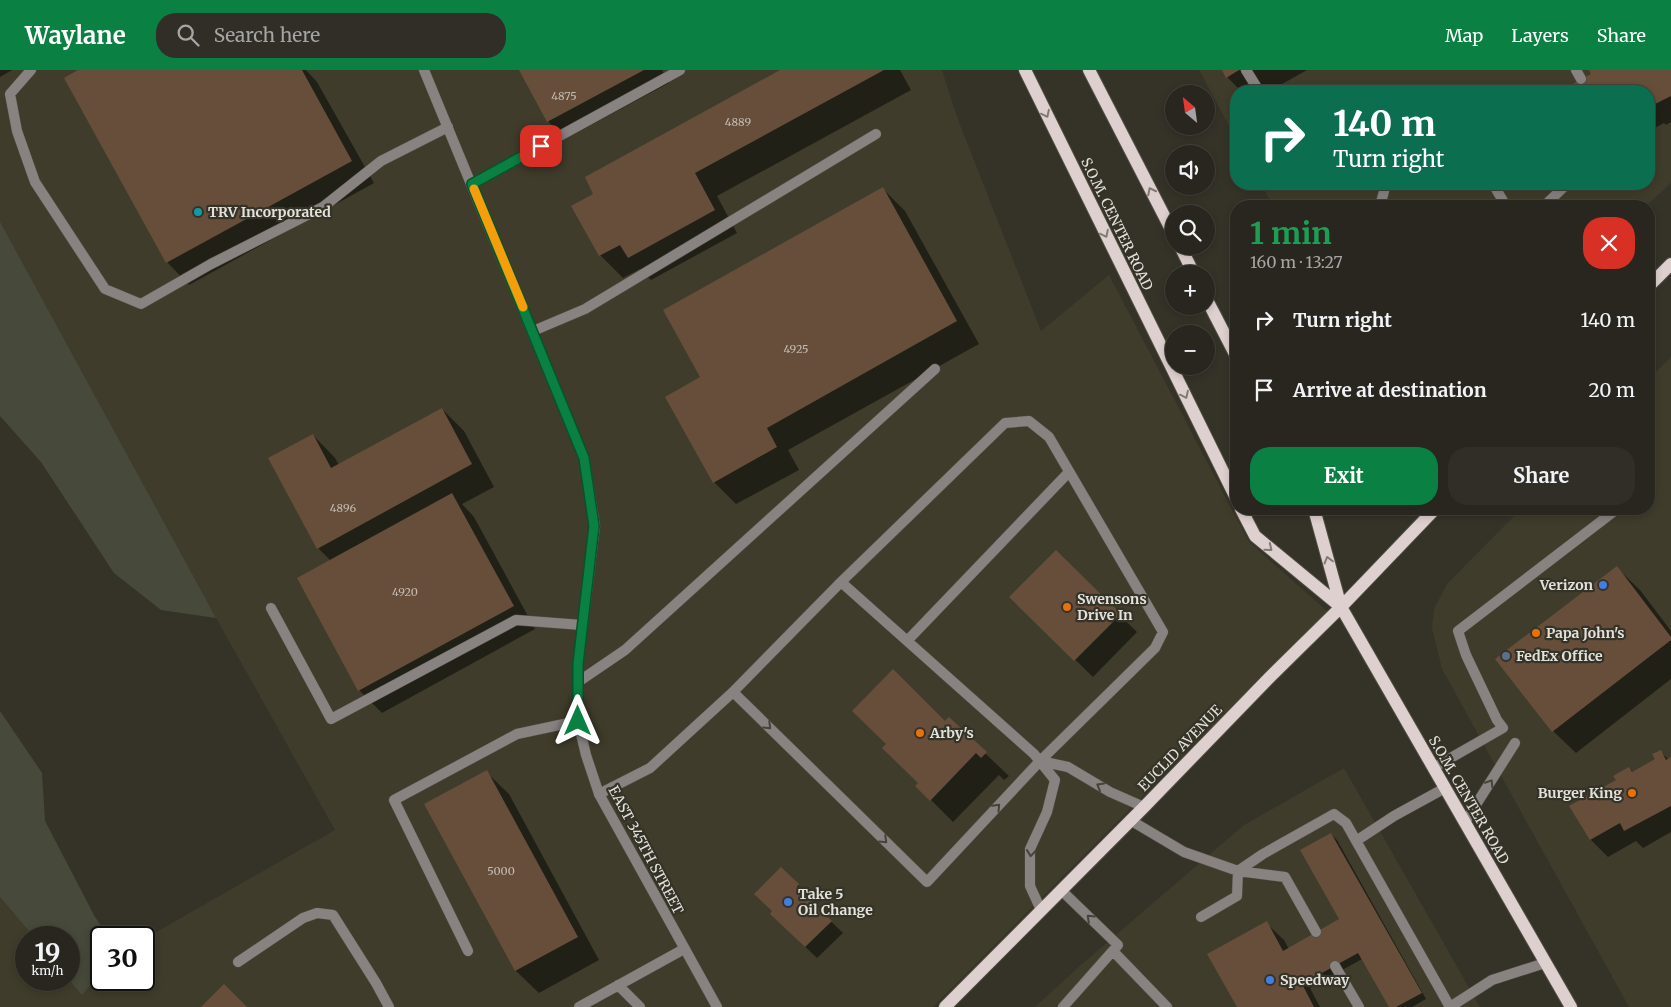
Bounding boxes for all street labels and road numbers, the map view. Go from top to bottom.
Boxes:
street label: S.O.M. CENTER ROAD [1077,155,1157,294]
street label: EUCLID AVENUE [1134,701,1226,795]
street label: S.O.M. CENTER ROAD [1425,733,1513,868]
street label: EAST 345TH STREET [605,783,688,918]

